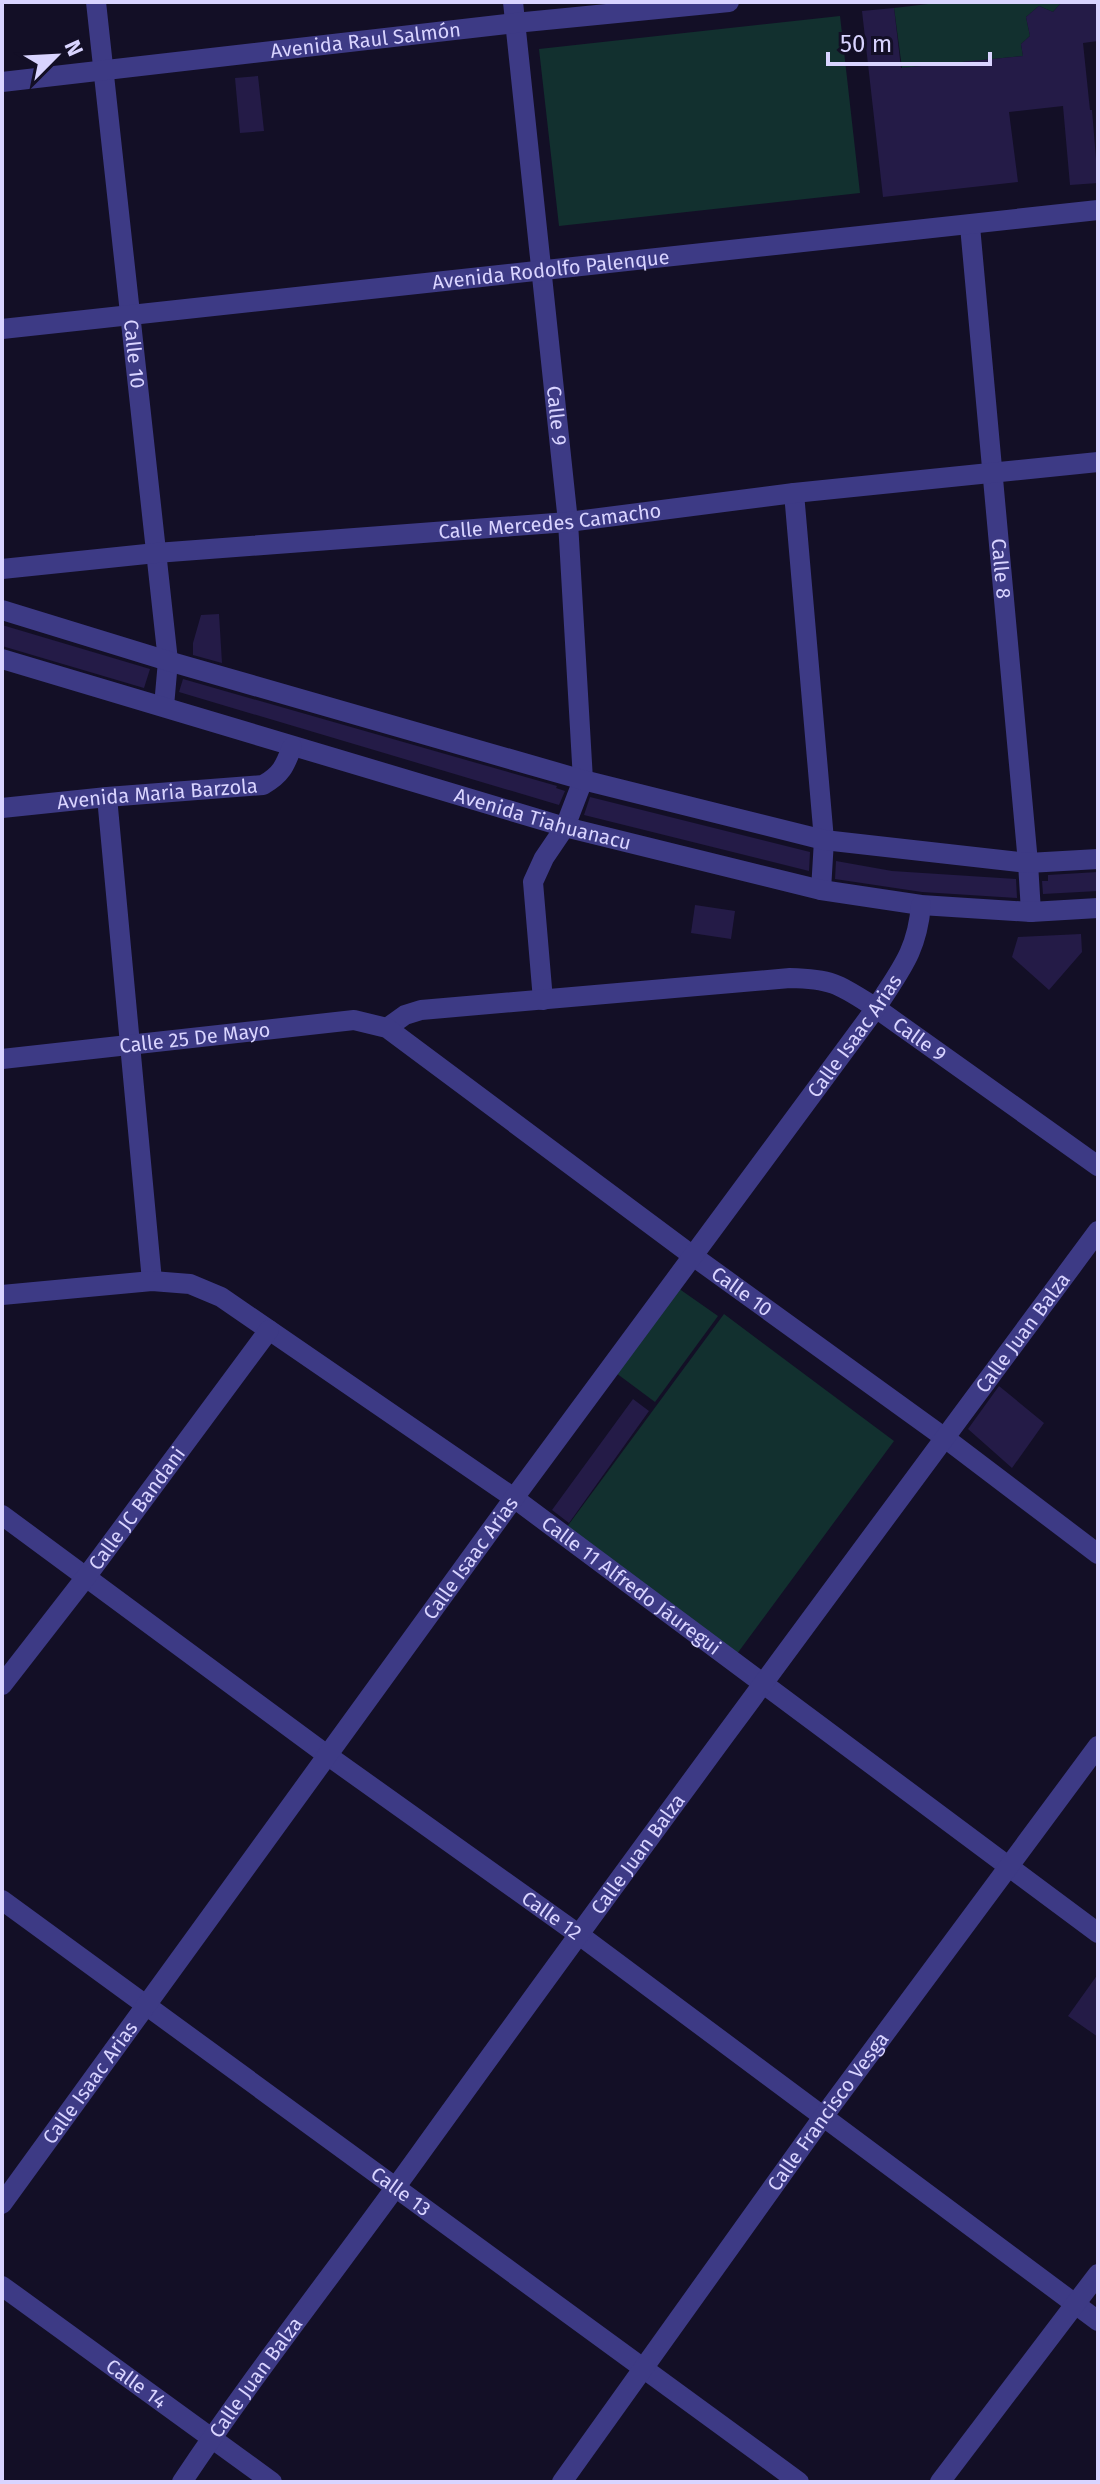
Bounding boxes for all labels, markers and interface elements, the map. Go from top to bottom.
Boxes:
north arrow [16,16,96,96]
scale bar [828,16,990,66]
street label: Avenida Raul Salmón [269,17,462,63]
text: 50 m [840,30,892,58]
text: N [59,36,89,60]
street label: Avenida Rodolfo Palenque [431,245,671,294]
street label: Calle 10 [119,318,150,390]
street label: Calle 9 [542,385,572,447]
street label: Calle Mercedes Camacho [438,498,663,544]
street label: Calle 8 [986,537,1016,600]
street label: Avenida Maria Barzola [56,773,259,814]
street label: Avenida Tiahuanacu [452,783,634,855]
street label: Calle Isaac Arias [802,970,907,1102]
street label: Calle 9 [888,1012,951,1066]
street label: Calle 25 De Mayo [118,1017,271,1058]
street label: Calle 10 [707,1261,777,1321]
street label: Calle Juan Balza [970,1268,1075,1398]
street label: Calle JC Bandani [83,1442,190,1575]
street label: Calle Isaac Arias [418,1492,523,1624]
street label: Calle 11 Alfredo Jáuregui [537,1511,726,1660]
street label: Calle Juan Balza [586,1789,690,1919]
street label: Calle 12 [517,1886,586,1945]
street label: Calle Isaac Arias [37,2016,143,2149]
street label: Calle Francisco Vesga [762,2027,894,2196]
street label: Calle 13 [366,2162,436,2221]
street label: Calle Juan Balza [204,2312,307,2442]
street label: Calle 14 [101,2354,172,2414]

